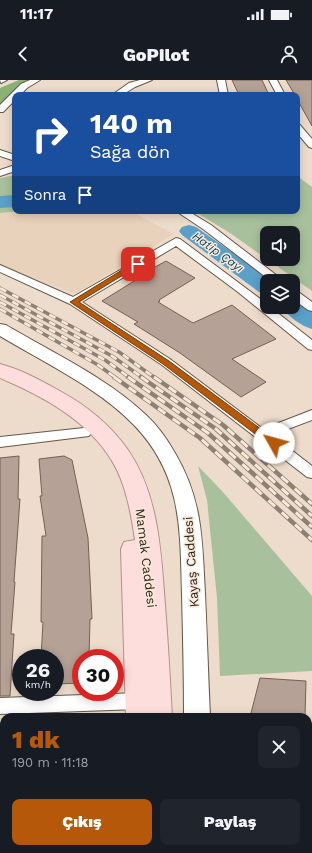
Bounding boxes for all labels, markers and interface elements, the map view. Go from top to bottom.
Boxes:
text: 11:17 [20,5,53,23]
icon: back [12,43,34,65]
icon: person [278,43,300,65]
text: GoPilot [123,44,189,65]
text: 140 m [90,107,173,140]
icon: right [24,108,76,160]
text: Sağa dön [90,141,170,162]
icon: arrive [74,184,96,206]
text: Sonra [24,186,66,204]
map controls [260,226,300,314]
button: sound [260,226,300,266]
water label: Hatip Çayı [190,229,246,275]
pin [121,247,155,281]
icon: arrive [127,253,149,275]
button: layers [260,274,300,314]
position arrow [253,422,295,464]
street label: Mamak Caddesi [132,507,160,609]
street label: Kayaş Caddesi [180,516,202,608]
speed limit sign: 30 [72,649,124,701]
text: 26 [26,658,50,682]
text: km/h [25,679,51,690]
text: 1 dk [12,726,60,754]
button: close [258,726,300,768]
text: 190 m · 11:18 [12,755,89,770]
button: Çıkış [12,799,152,845]
button: Paylaş [160,799,300,845]

